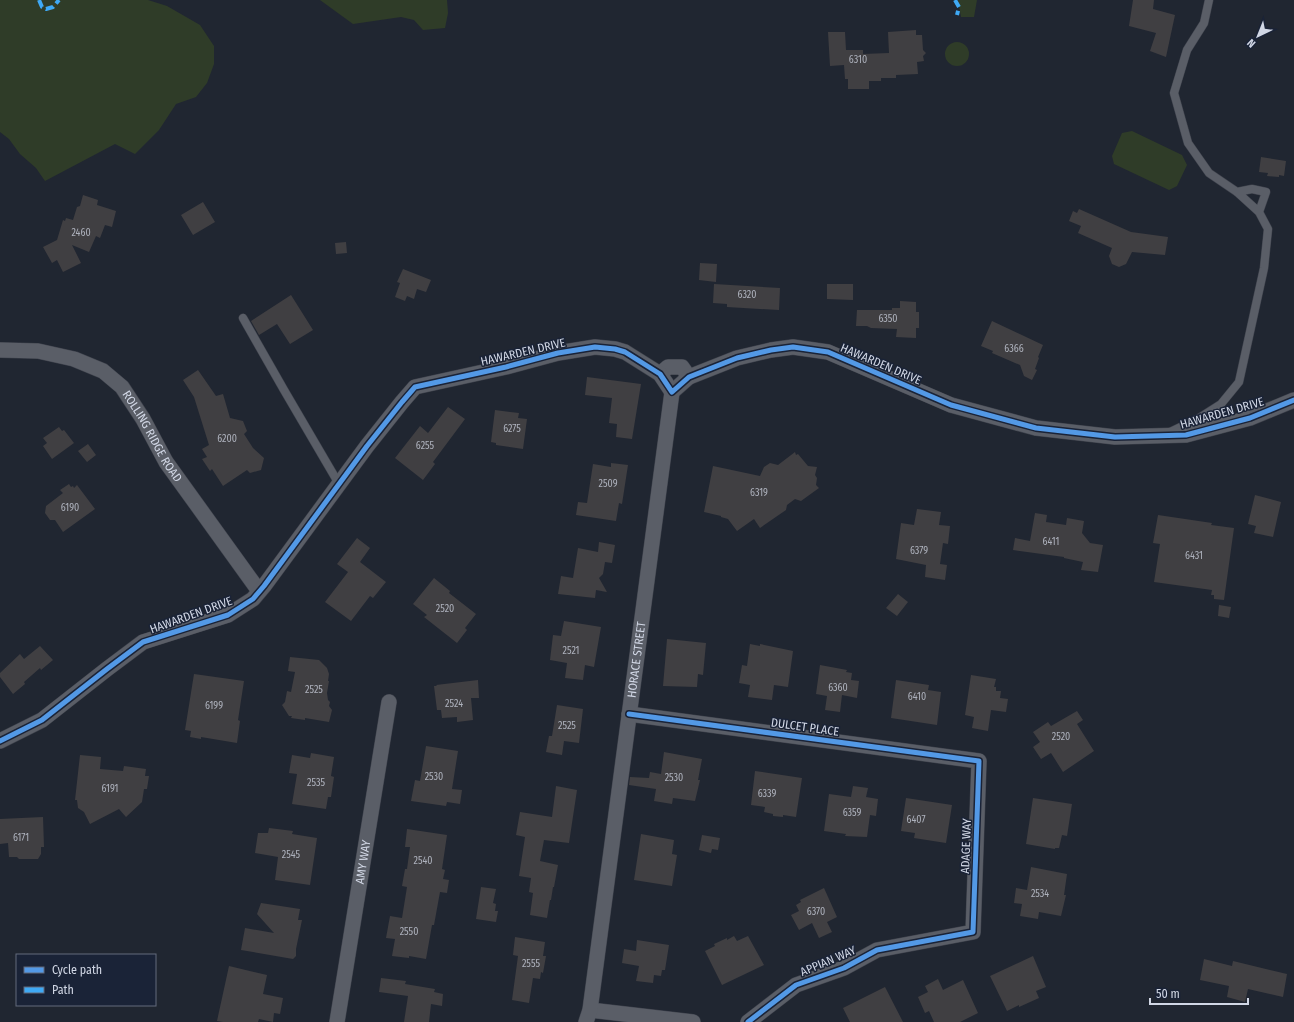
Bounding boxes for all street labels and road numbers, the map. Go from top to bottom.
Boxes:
street label: HAWARDEN DRIVE [479,335,567,369]
street label: HAWARDEN DRIVE [838,341,924,387]
street label: ROLLING RIDGE ROAD [119,388,185,485]
street label: HAWARDEN DRIVE [1178,394,1266,432]
street label: HAWARDEN DRIVE [148,594,234,636]
street label: HORACE STREET [624,620,649,699]
street label: DULCET PLACE [770,715,840,739]
street label: ADAGE WAY [958,818,974,874]
street label: AMY WAY [353,839,373,885]
street label: APPIAN WAY [798,943,858,979]

